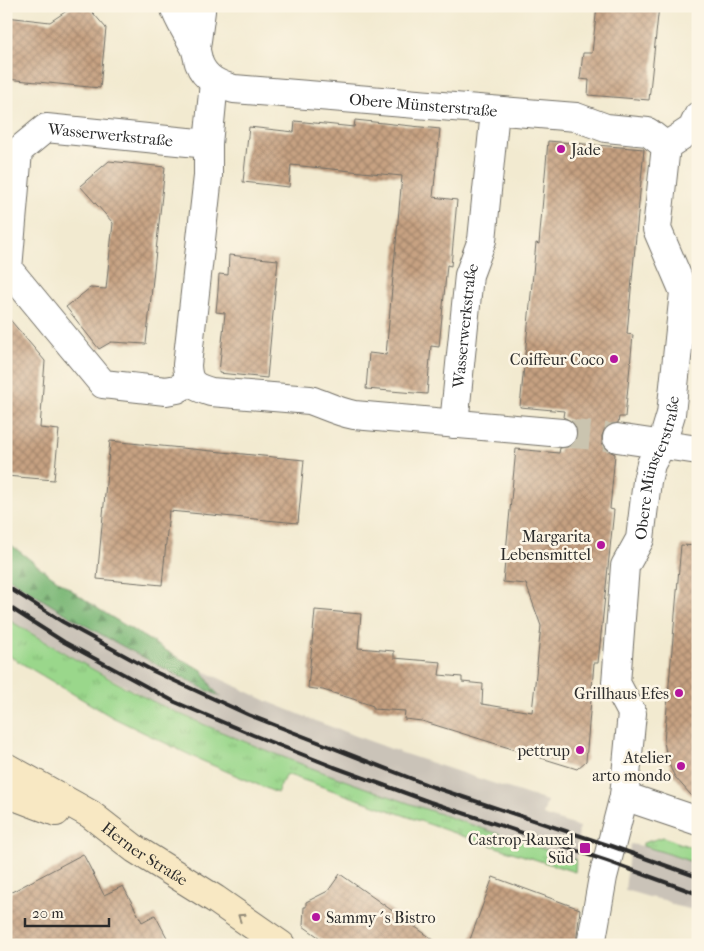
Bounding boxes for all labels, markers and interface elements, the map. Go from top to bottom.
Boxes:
street label: Obere Münsterstraße [348,89,498,121]
street label: Wasserwerkstraße [46,119,174,151]
place label: Jade [569,140,601,159]
marker: Jade [555,143,567,155]
street label: Wasserwerkstraße [449,260,483,390]
place label: Coiffeur Coco [510,350,604,369]
marker: Coiffeur Coco [608,353,620,365]
street label: Obere Münsterstraße [631,395,683,541]
place label: Margarita Lebensmittel [500,527,592,564]
marker: Margarita Lebensmittel [595,539,607,551]
place label: Grillhaus Efes [574,684,669,703]
marker: Grillhaus Efes [673,687,685,699]
place label: pettrup [516,741,570,760]
marker: pettrup [574,744,586,756]
place label: Atelier arto mondo [592,748,671,785]
marker: Atelier arto mondo [675,760,687,772]
street label: Herner Straße [98,818,191,890]
place label: Castrop-Rauxel Süd [468,830,575,867]
marker: Castrop-Rauxel Süd [578,841,592,855]
scale bar [25,896,109,928]
text: 20 m [32,904,64,922]
place label: Sammy´s Bistro [326,908,436,927]
marker: Sammy´s Bistro [310,911,322,923]
one-way arrow [237,914,247,923]

